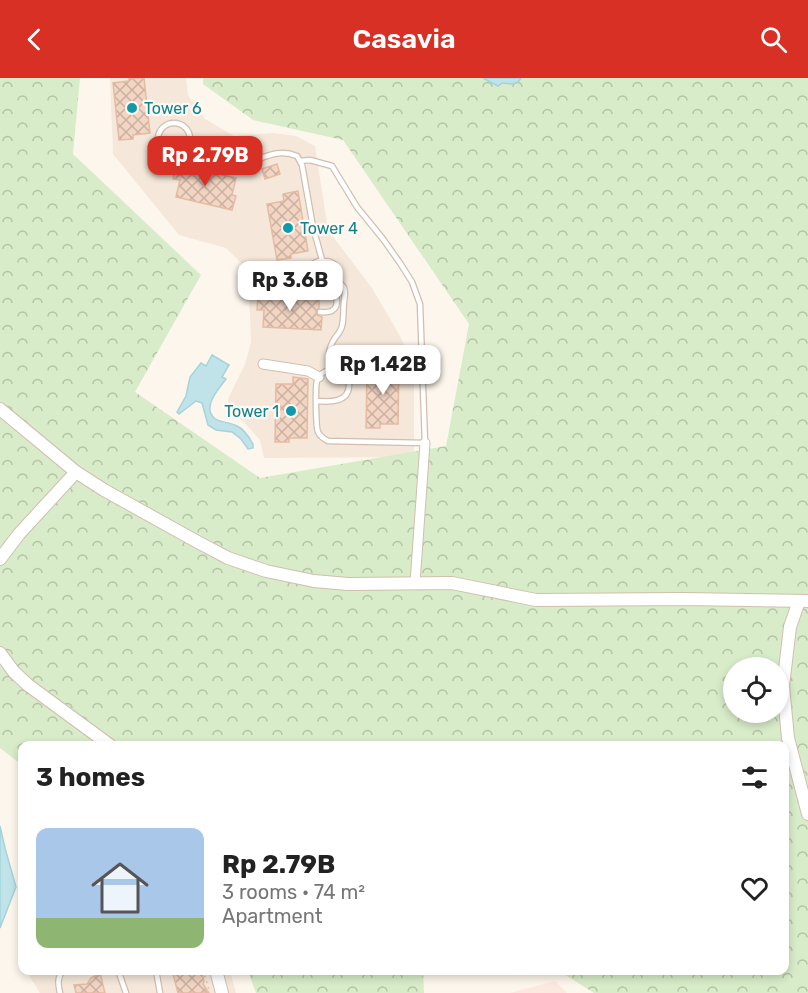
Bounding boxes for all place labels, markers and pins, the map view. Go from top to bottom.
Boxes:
place label: Tower 6 [144,99,202,118]
marker: Tower 6 [125,101,139,115]
pin: Rp 2.79B [143,136,267,187]
place label: Tower 4 [300,219,358,238]
marker: Tower 4 [281,221,295,235]
pin: Rp 3.6B [235,261,345,312]
pin: Rp 1.42B [321,345,445,396]
place label: Tower 1 [224,402,279,421]
marker: Tower 1 [284,404,298,418]

